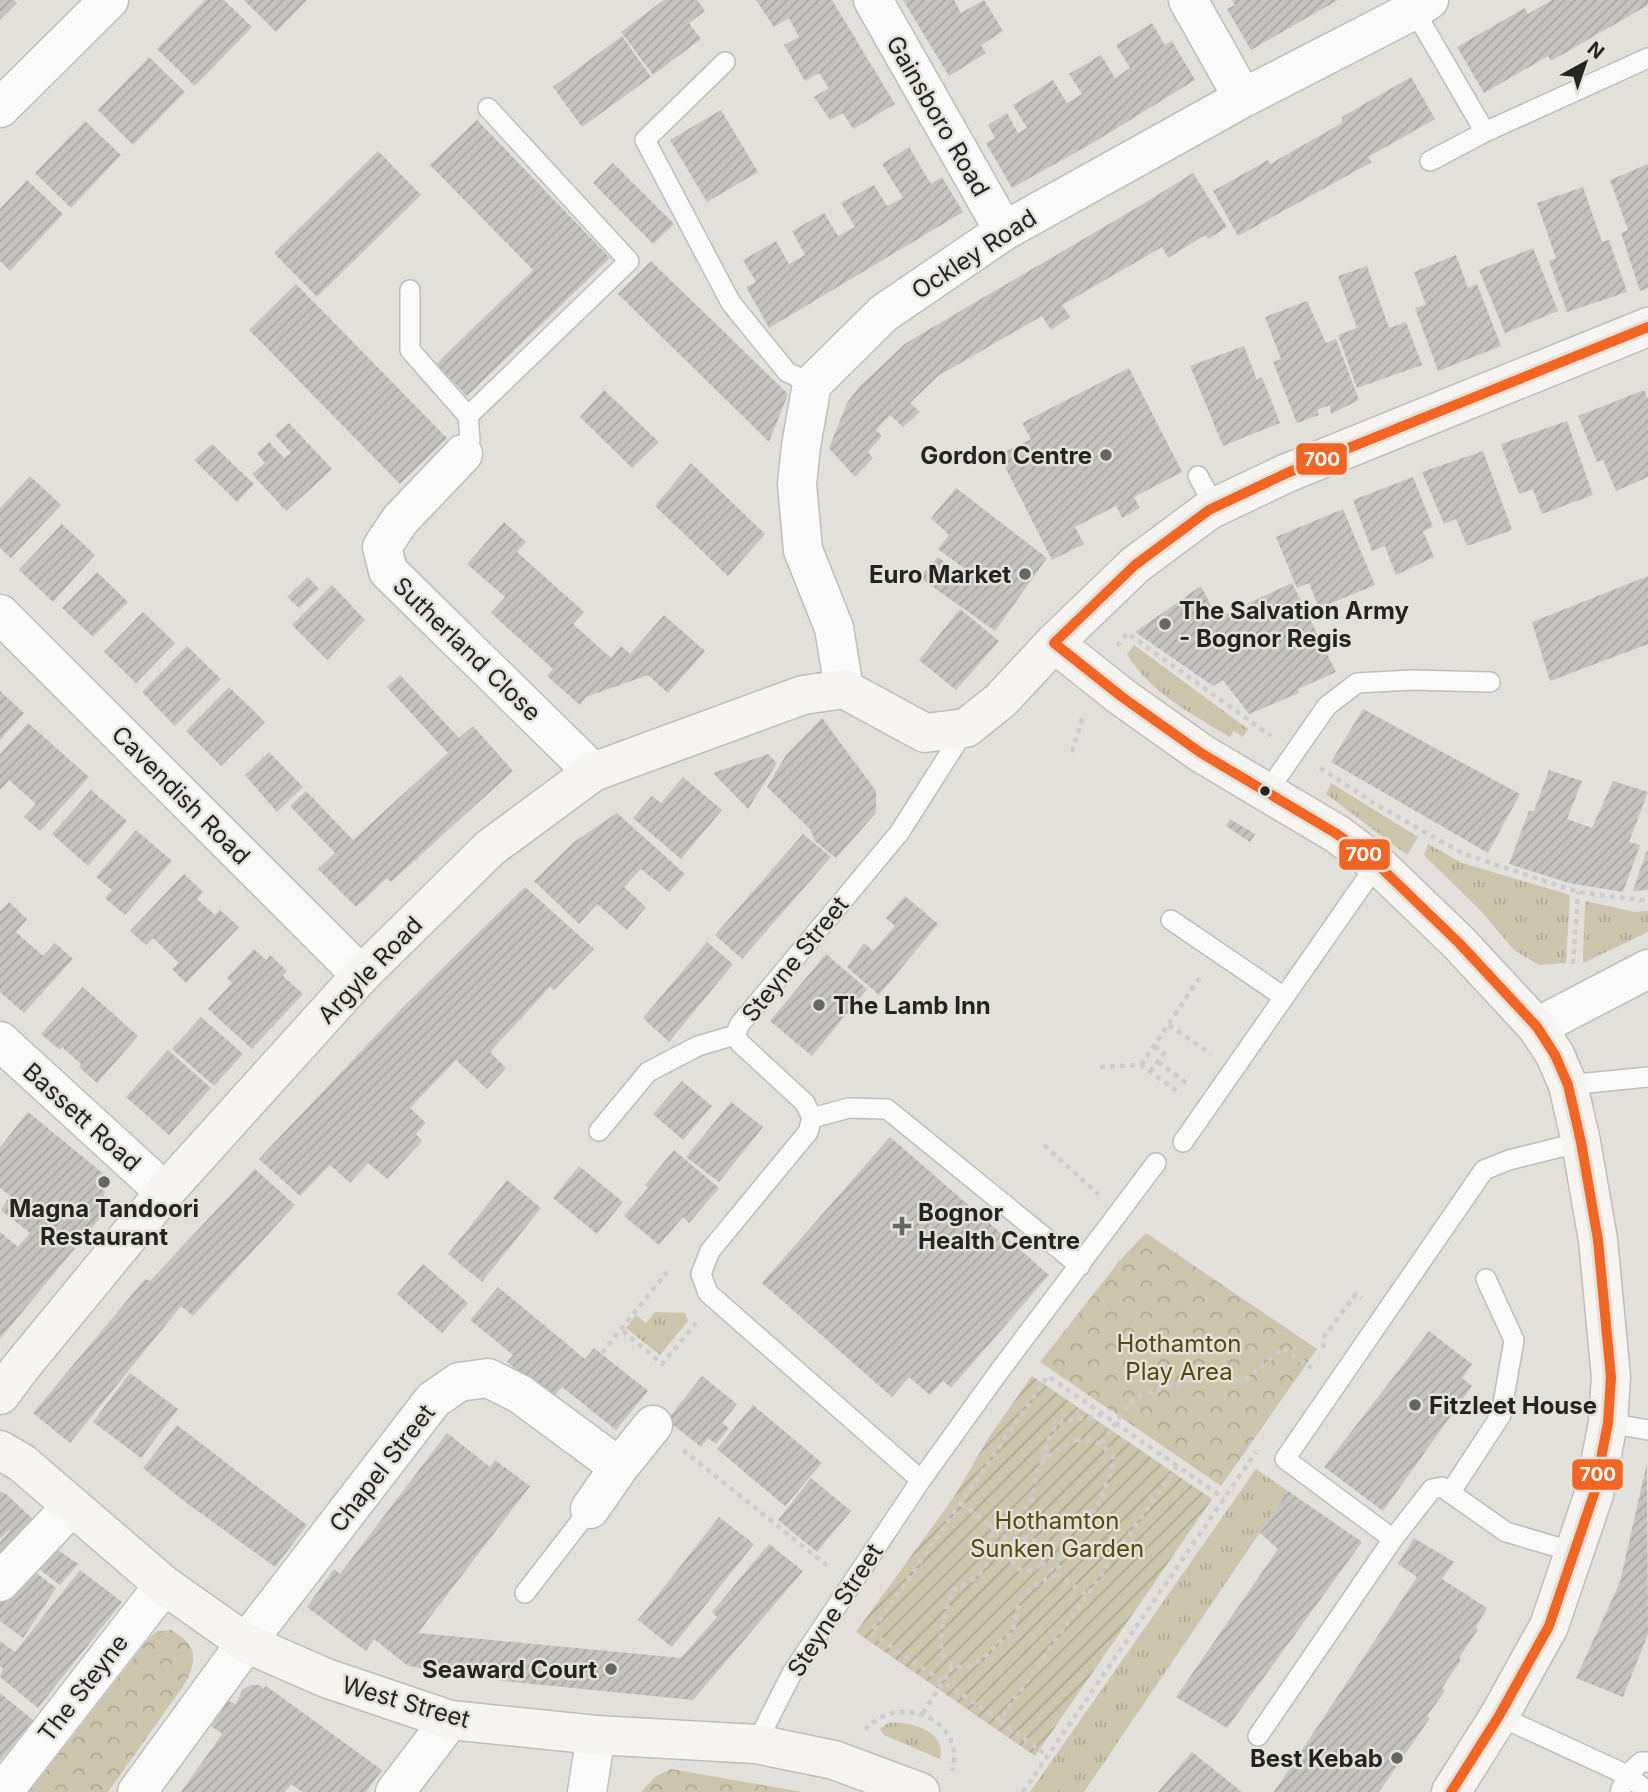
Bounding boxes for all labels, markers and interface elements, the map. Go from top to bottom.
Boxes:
north arrow [1550,28,1620,98]
street label: Gainsboro Road [880,30,996,202]
text: N [1583,37,1609,64]
street label: Ockley Road [906,203,1042,305]
place label: Gordon Centre [920,441,1092,470]
line badge: 700 [1295,442,1348,476]
marker: Gordon Centre [1098,447,1114,463]
text: 700 [1304,448,1340,471]
place label: Euro Market [869,560,1011,589]
marker: Euro Market [1017,566,1033,582]
street label: Sutherland Close [387,571,547,727]
place label: The Salvation Army - Bognor Regis [1179,596,1409,653]
marker: The Salvation Army - Bognor Regis [1157,616,1173,632]
street label: Cavendish Road [106,720,256,870]
unlabelled marker [1258,784,1272,798]
line badge: 700 [1338,838,1391,871]
text: 700 [1346,843,1382,866]
street label: Steyne Street [736,890,854,1027]
street label: Argyle Road [312,910,428,1030]
place label: The Lamb Inn [833,991,991,1020]
marker: The Lamb Inn [811,997,827,1013]
street label: Bassett Road [17,1057,147,1177]
marker: Magna Tandoori Restaurant [96,1174,112,1190]
place label: Magna Tandoori Restaurant [9,1194,199,1251]
place label: Bognor Health Centre [918,1198,1080,1255]
marker: Bognor Health Centre [892,1216,912,1236]
park label: Hothamton Play Area [1117,1329,1241,1386]
place label: Fitzleet House [1429,1391,1597,1420]
marker: Fitzleet House [1407,1397,1423,1413]
street label: Chapel Street [323,1398,441,1538]
line badge: 700 [1571,1458,1624,1491]
text: 700 [1580,1463,1616,1486]
park label: Hothamton Sunken Garden [970,1506,1144,1563]
street label: Steyne Street [781,1538,889,1682]
street label: The Steyne [32,1628,134,1748]
place label: Seaward Court [422,1655,597,1684]
marker: Seaward Court [603,1661,619,1677]
street label: West Street [339,1670,473,1734]
place label: Best Kebab [1250,1744,1383,1773]
marker: Best Kebab [1389,1750,1405,1766]

